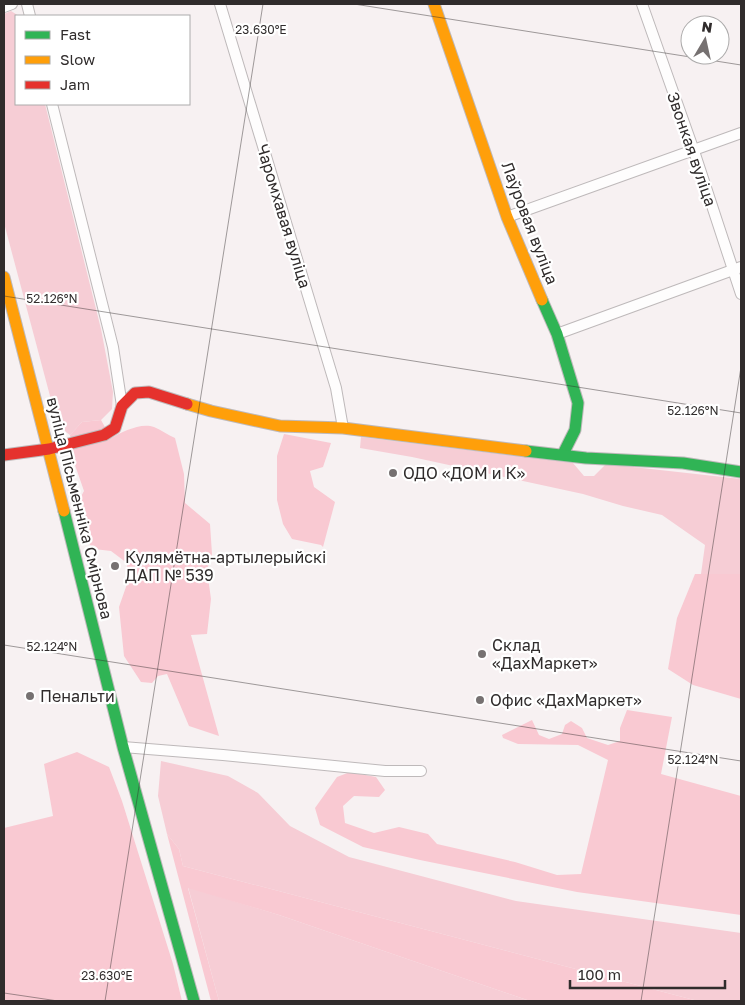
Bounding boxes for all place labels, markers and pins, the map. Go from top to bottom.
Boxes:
place label: ОДО «ДОМ и К» [403,463,526,483]
marker: ОДО «ДОМ и К» [387,467,399,479]
place label: Кулямётна-артылерыйскі ДАП № 539 [125,547,326,585]
marker: Кулямётна-артылерыйскі ДАП № 539 [109,560,121,572]
place label: Склад «ДахМаркет» [492,635,598,673]
marker: Склад «ДахМаркет» [476,648,488,660]
place label: Пенальти [40,686,115,706]
marker: Пенальти [24,690,36,702]
place label: Офис «ДахМаркет» [490,690,642,710]
marker: Офис «ДахМаркет» [474,694,486,706]

